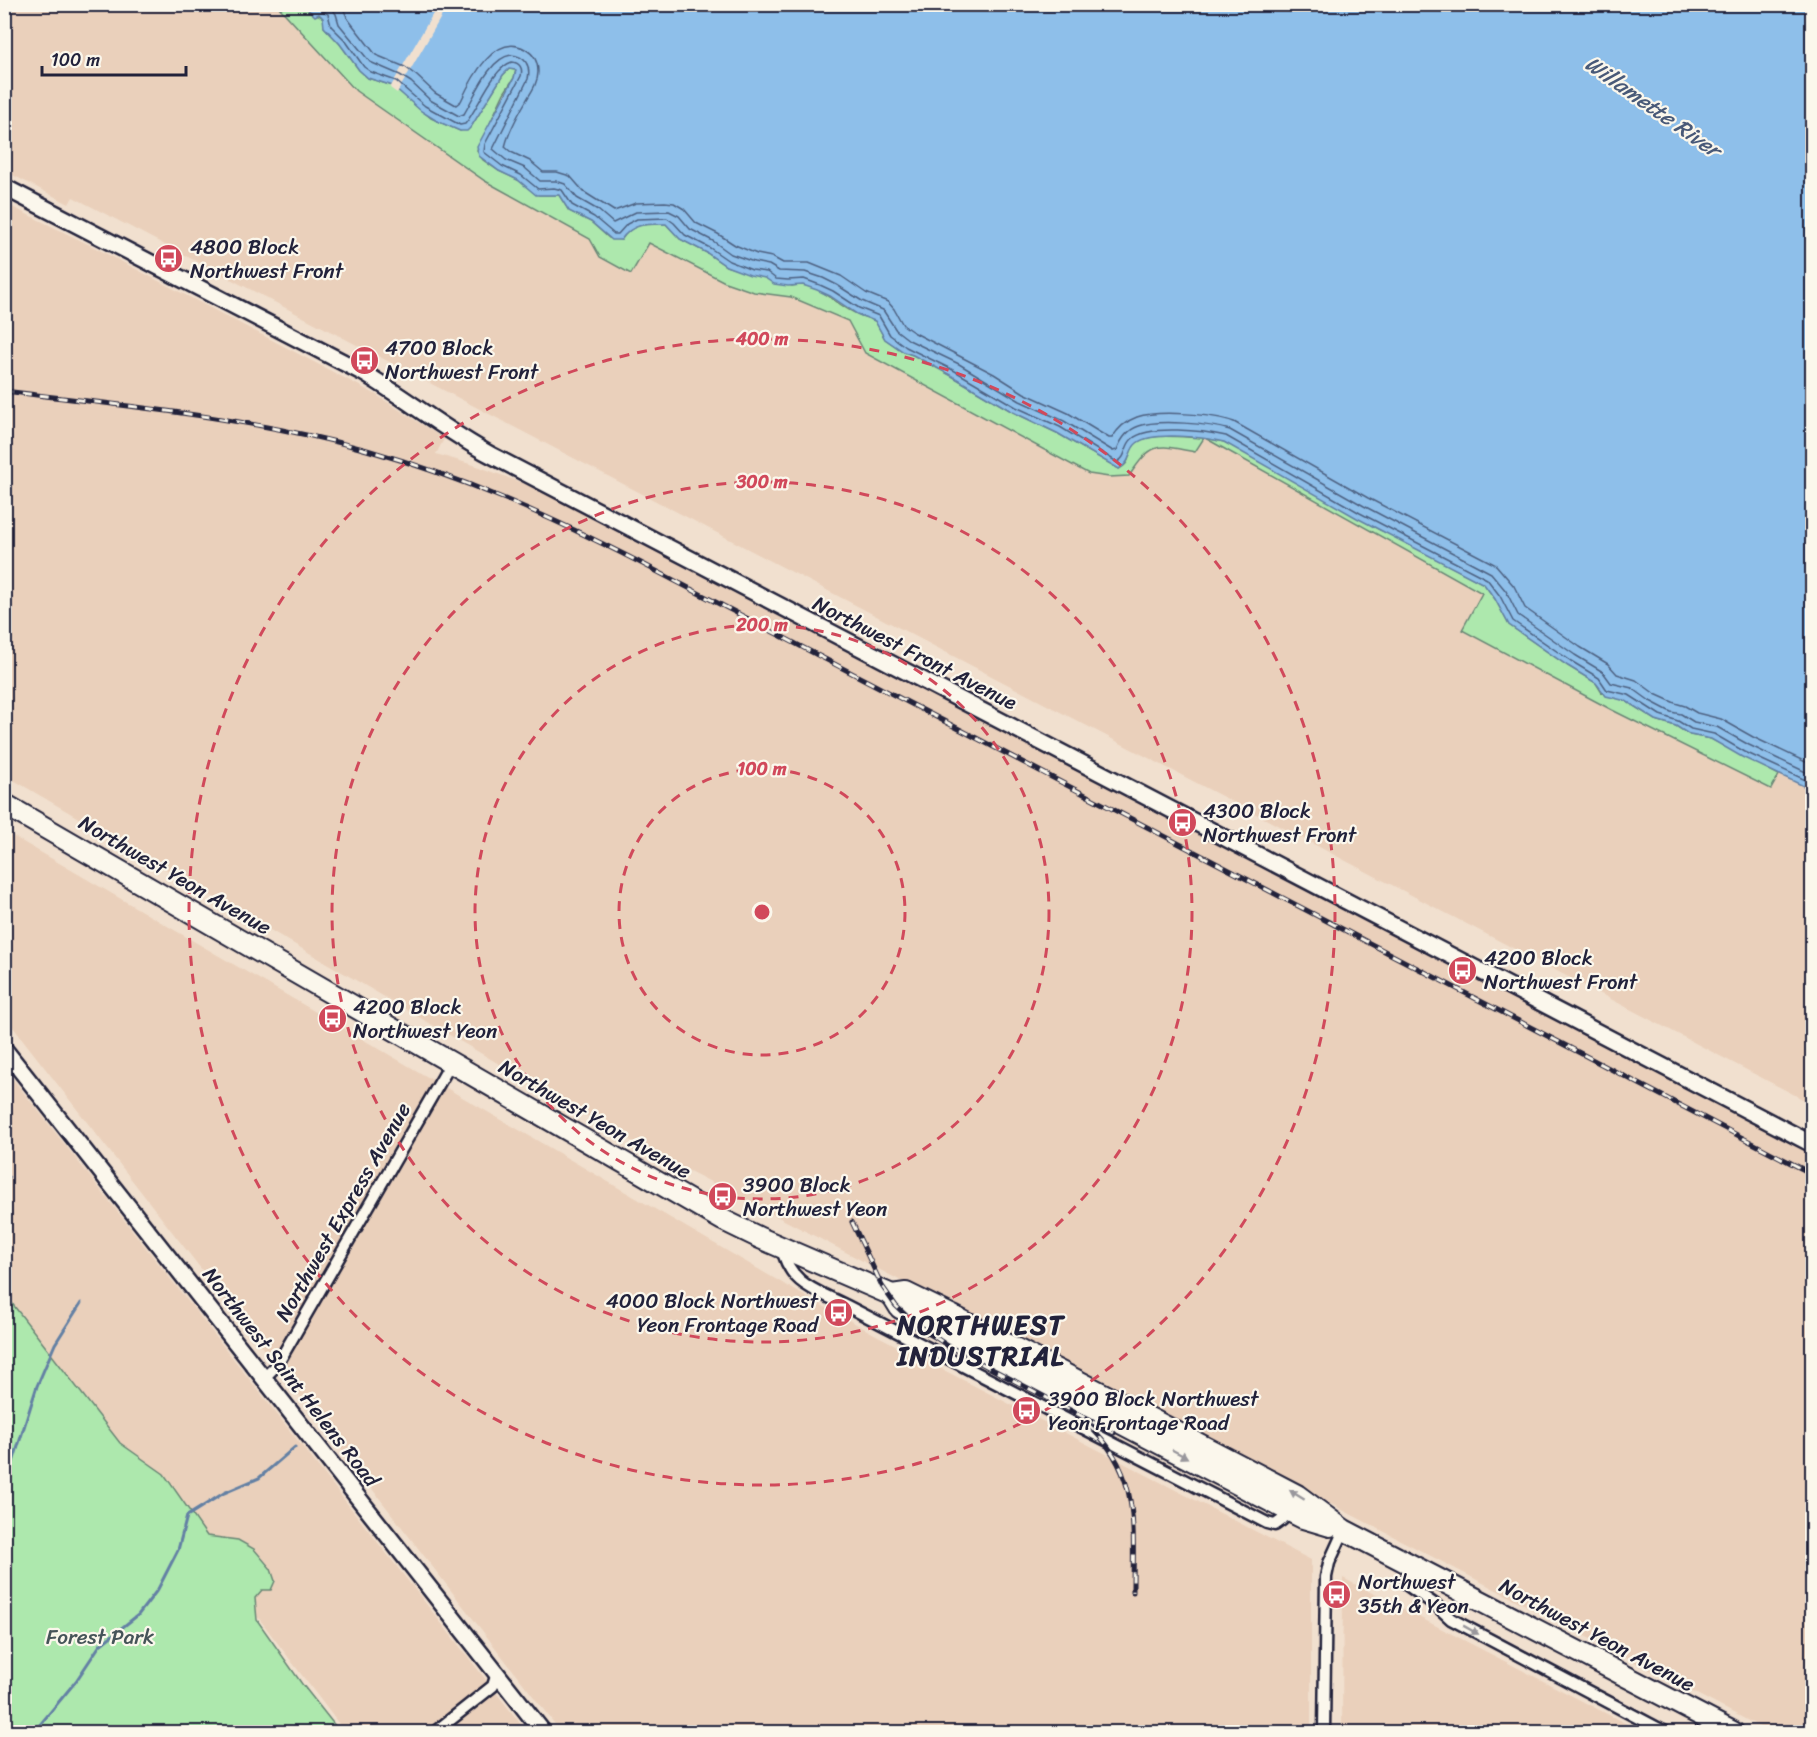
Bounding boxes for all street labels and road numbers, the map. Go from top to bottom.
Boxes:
street label: Northwest Front Avenue [806,585,1024,721]
street label: Northwest Yeon Avenue [71,804,279,946]
street label: Northwest Yeon Avenue [491,1048,699,1190]
street label: Northwest Express Avenue [264,1095,422,1329]
street label: Northwest Saint Helens Road [192,1258,391,1497]
street label: Northwest Yeon Avenue [1492,1567,1702,1703]

